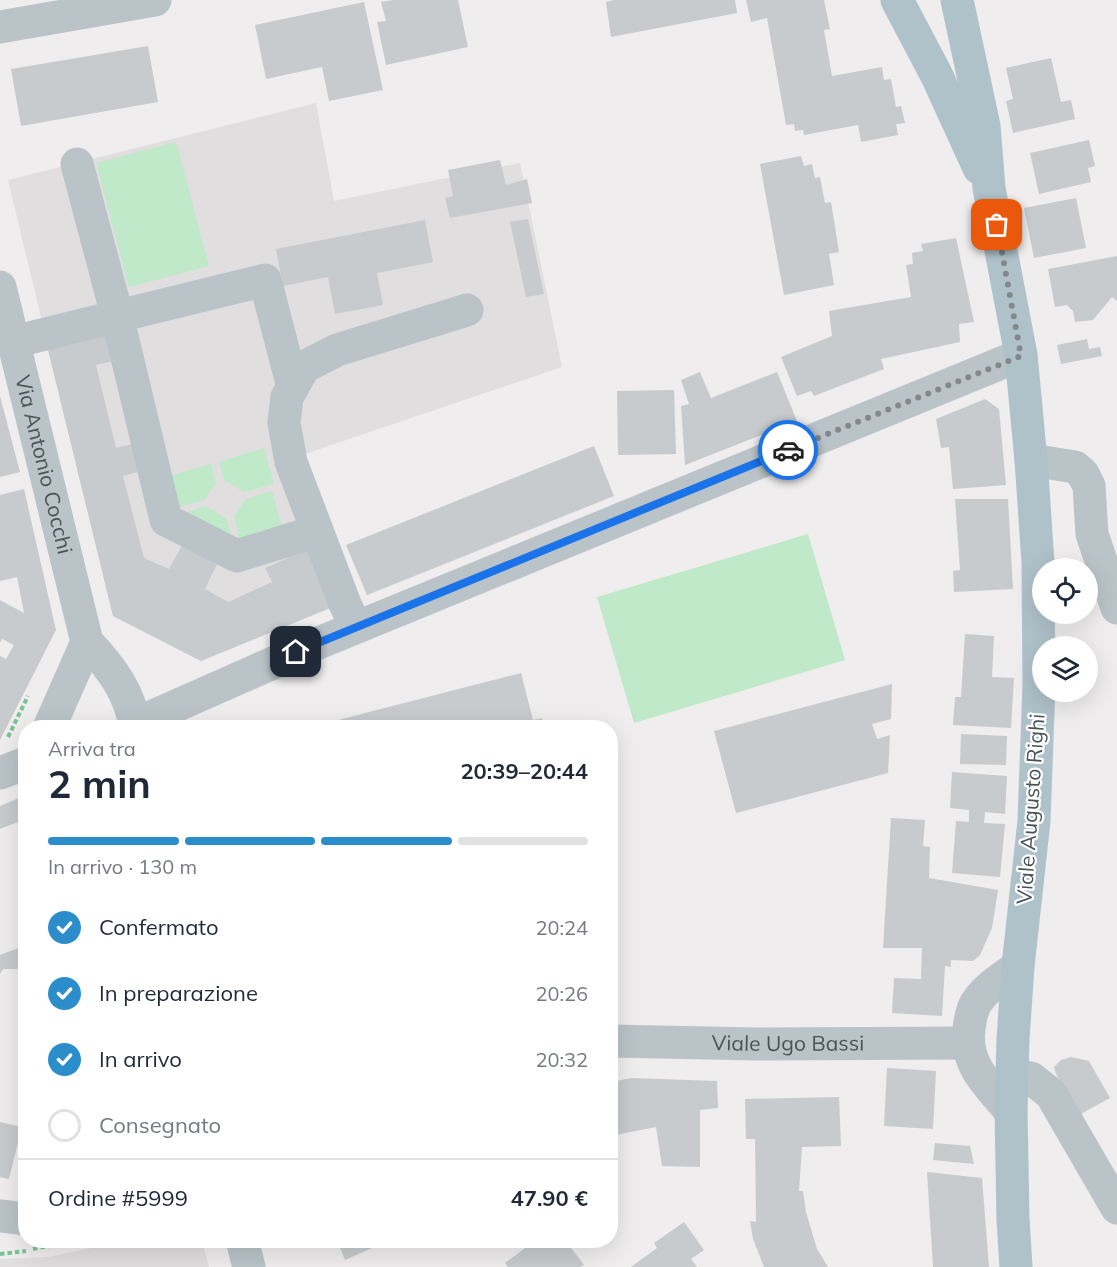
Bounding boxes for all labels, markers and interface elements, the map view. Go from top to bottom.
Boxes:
pin [971,199,1022,250]
icon: bag [980,208,1013,241]
street label: Via Antonio Cocchi [10,372,79,557]
courier [758,420,818,480]
icon: car [772,434,805,467]
map controls [1032,558,1098,702]
button: locate [1032,558,1098,624]
pin [270,626,321,677]
icon: home [279,635,312,668]
button: layers [1032,636,1098,702]
street label: Viale Augusto Righi [1010,713,1050,905]
text: Arriva tra [48,736,136,761]
text: 20:39–20:44 [460,757,588,785]
text: 2 min [48,759,151,808]
text: In arrivo · 130 m [48,854,197,879]
icon: check [48,911,81,944]
text: Confermato [99,913,218,941]
text: 20:24 [535,915,588,940]
icon: check [48,977,81,1010]
text: In preparazione [99,979,258,1007]
text: 20:26 [535,981,588,1006]
street label: Viale Ugo Bassi [712,1029,864,1056]
icon: check [48,1043,81,1076]
text: In arrivo [99,1045,182,1073]
text: 20:32 [535,1047,588,1072]
text: Consegnato [99,1111,221,1139]
text: Ordine #5999 [48,1184,188,1212]
text: 47.90 € [511,1184,588,1212]

